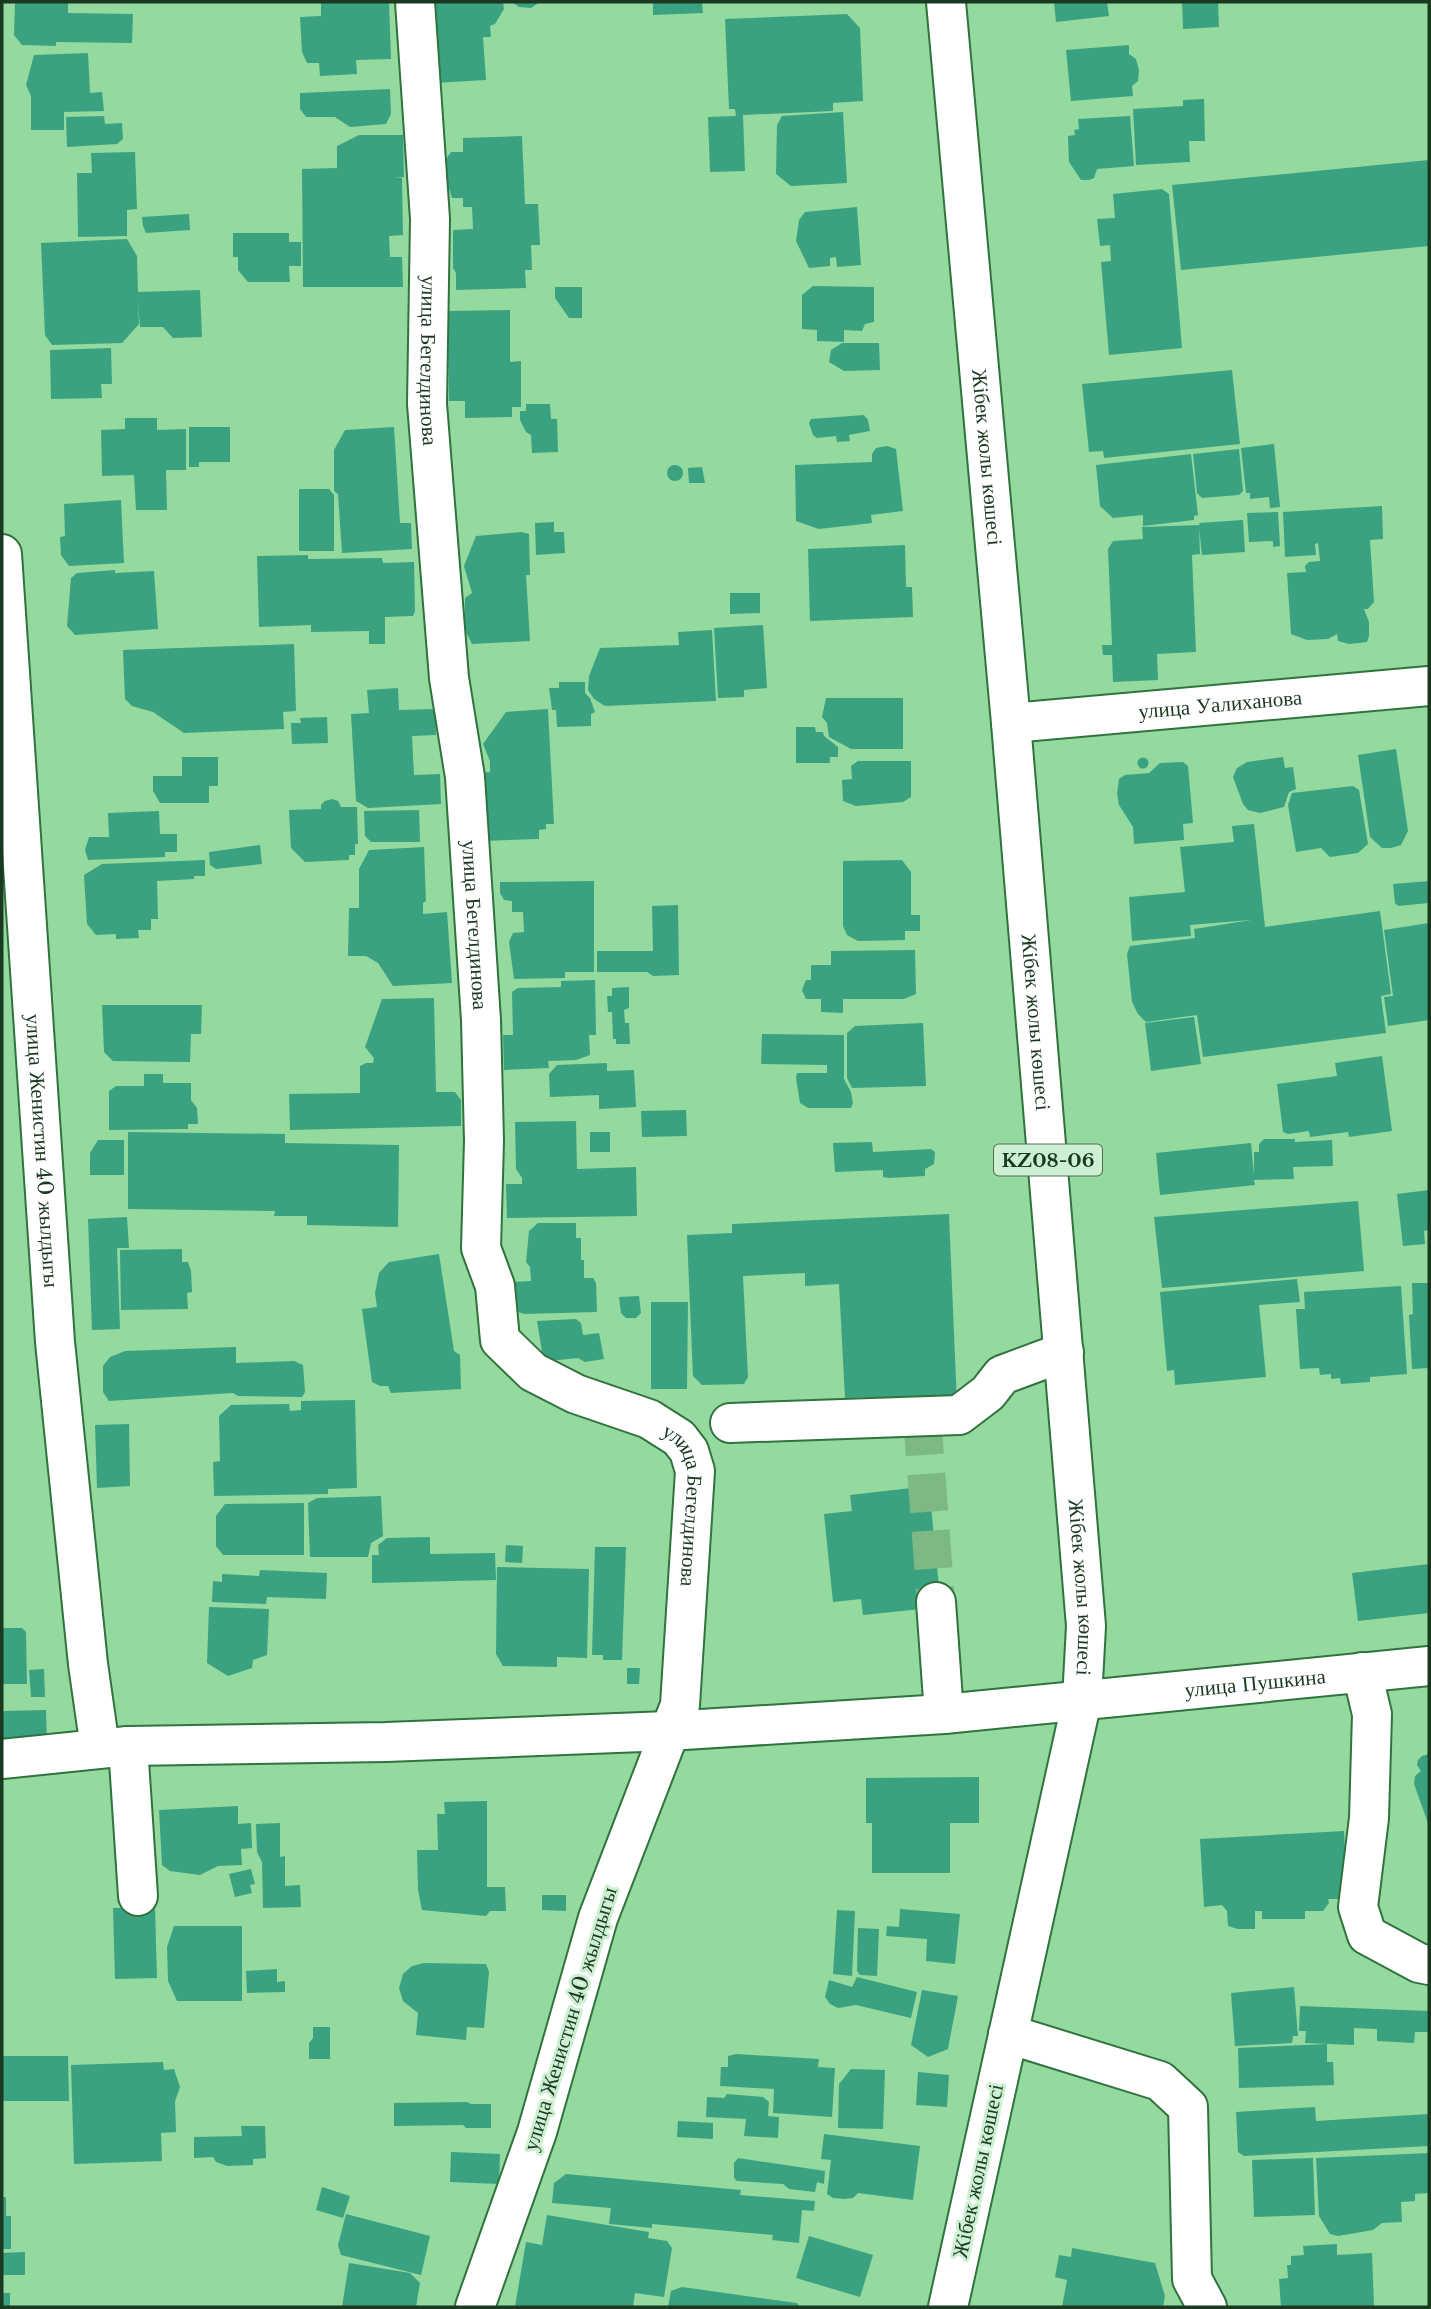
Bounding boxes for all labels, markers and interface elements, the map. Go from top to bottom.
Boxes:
street label: улица Бегелдинова [414,275,443,447]
street label: Жібек жолы көшесі [966,368,1008,547]
street label: улица Уалиханова [1137,684,1304,725]
street label: улица Бегелдинова [456,839,493,1011]
street label: Жібек жолы көшесі [1016,933,1056,1112]
street label: улица Женистин 40 жылдыгы [20,1013,64,1288]
road number: KZ08-06 [994,1144,1102,1176]
street label: улица Бегелдинова [658,1418,708,1588]
street label: Жібек жолы көшесі [1062,1498,1099,1676]
street label: улица Пушкина [1183,1663,1328,1703]
street label: улица Женистин 40 жылдыгы [517,1884,623,2154]
street label: Жібек жолы көшесі [947,2081,1009,2260]

